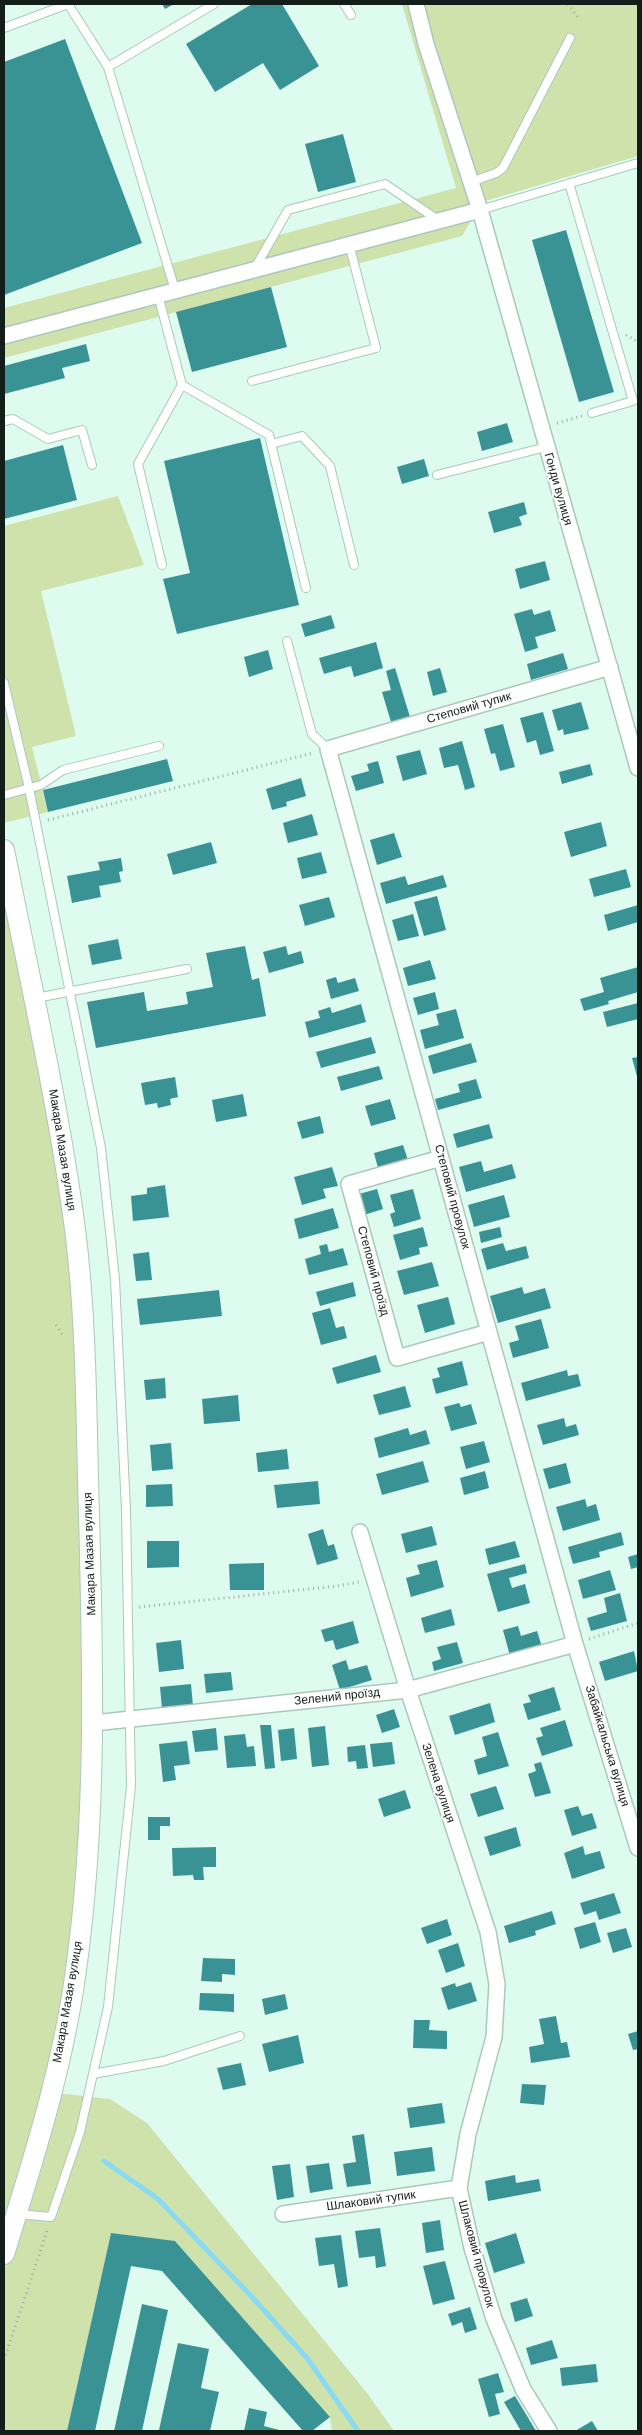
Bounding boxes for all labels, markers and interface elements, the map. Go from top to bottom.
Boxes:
street label: Гонди вулиця [541,451,575,527]
street label: Степовий тупик [425,689,513,727]
street label: Макара Мазая вулиця [45,1088,79,1212]
street label: Степовий провулок [431,1143,473,1251]
street label: Степовий проїзд [354,1225,392,1317]
street label: Макара Мазая вулиця [81,1492,99,1616]
street label: Забайкальська вулиця [582,1684,632,1808]
street label: Зелений проїзд [293,1685,381,1709]
street label: Зелена вулиця [418,1741,458,1825]
street label: Макара Мазая вулиця [50,1940,86,2064]
street label: Шлаковий тупик [325,2188,417,2214]
street label: Шлаковий провулок [455,2199,497,2309]

